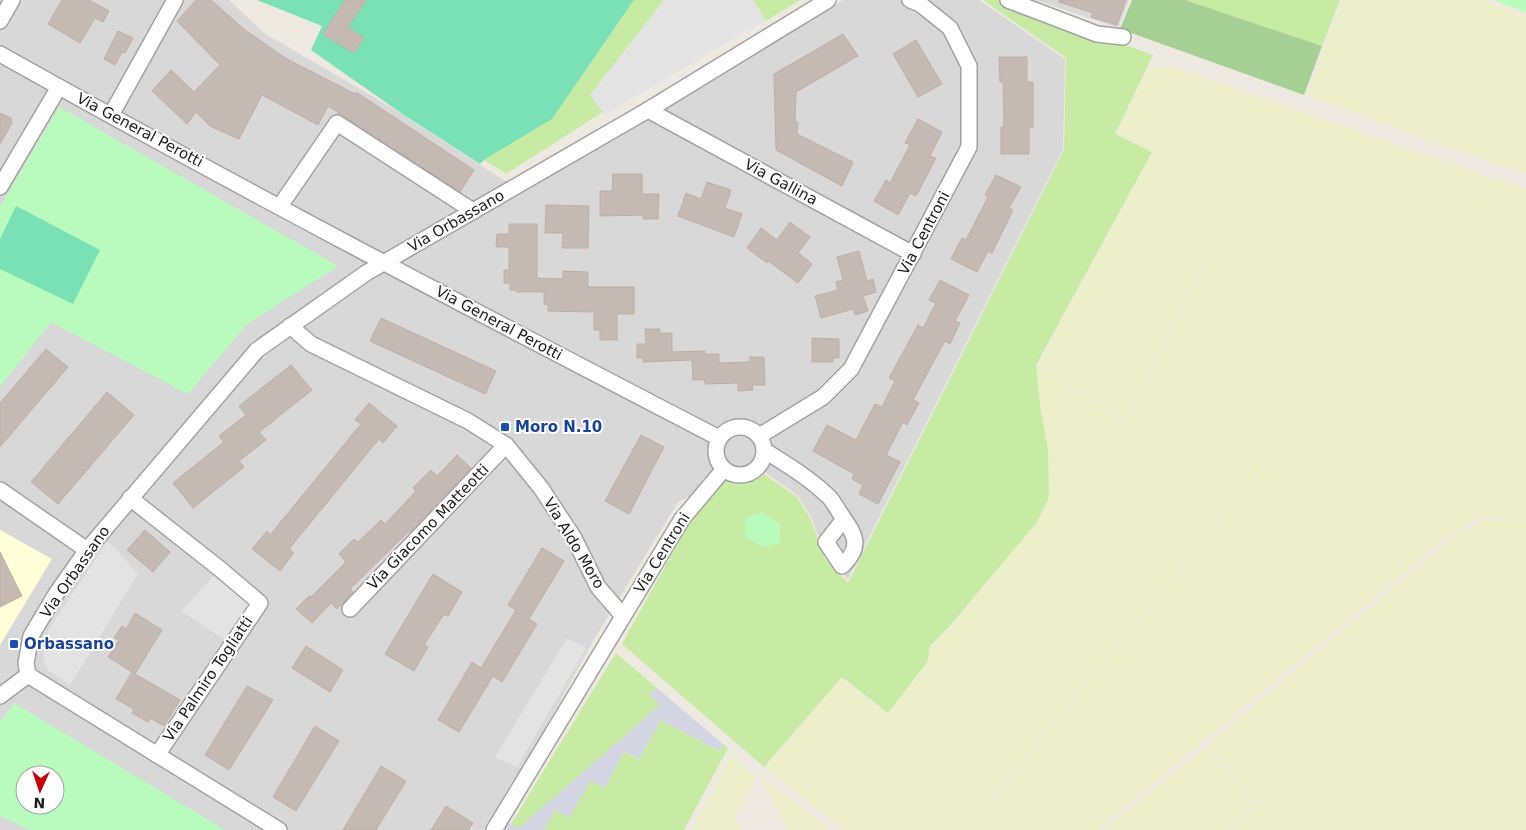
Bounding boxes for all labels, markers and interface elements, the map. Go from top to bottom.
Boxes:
street label: Via General Perotti [74,89,206,171]
street label: Via Gallina [741,155,821,209]
street label: Via Orbassano [405,186,507,256]
street label: Via Centroni [894,188,954,278]
street label: Via General Perotti [433,282,565,364]
place label: Moro N.10 [515,418,602,436]
marker: Moro N.10 [499,421,511,433]
street label: Via Giacomo Matteotti [363,461,493,593]
street label: Via Aldo Moro [540,494,608,592]
street label: Via Centroni [630,509,694,597]
street label: Via Orbassano [37,522,113,622]
street label: Via Palmiro Togliatti [159,613,257,745]
place label: Orbassano [24,635,114,653]
marker: Orbassano [8,638,20,650]
north arrow [15,765,65,815]
text: N [33,795,46,811]

